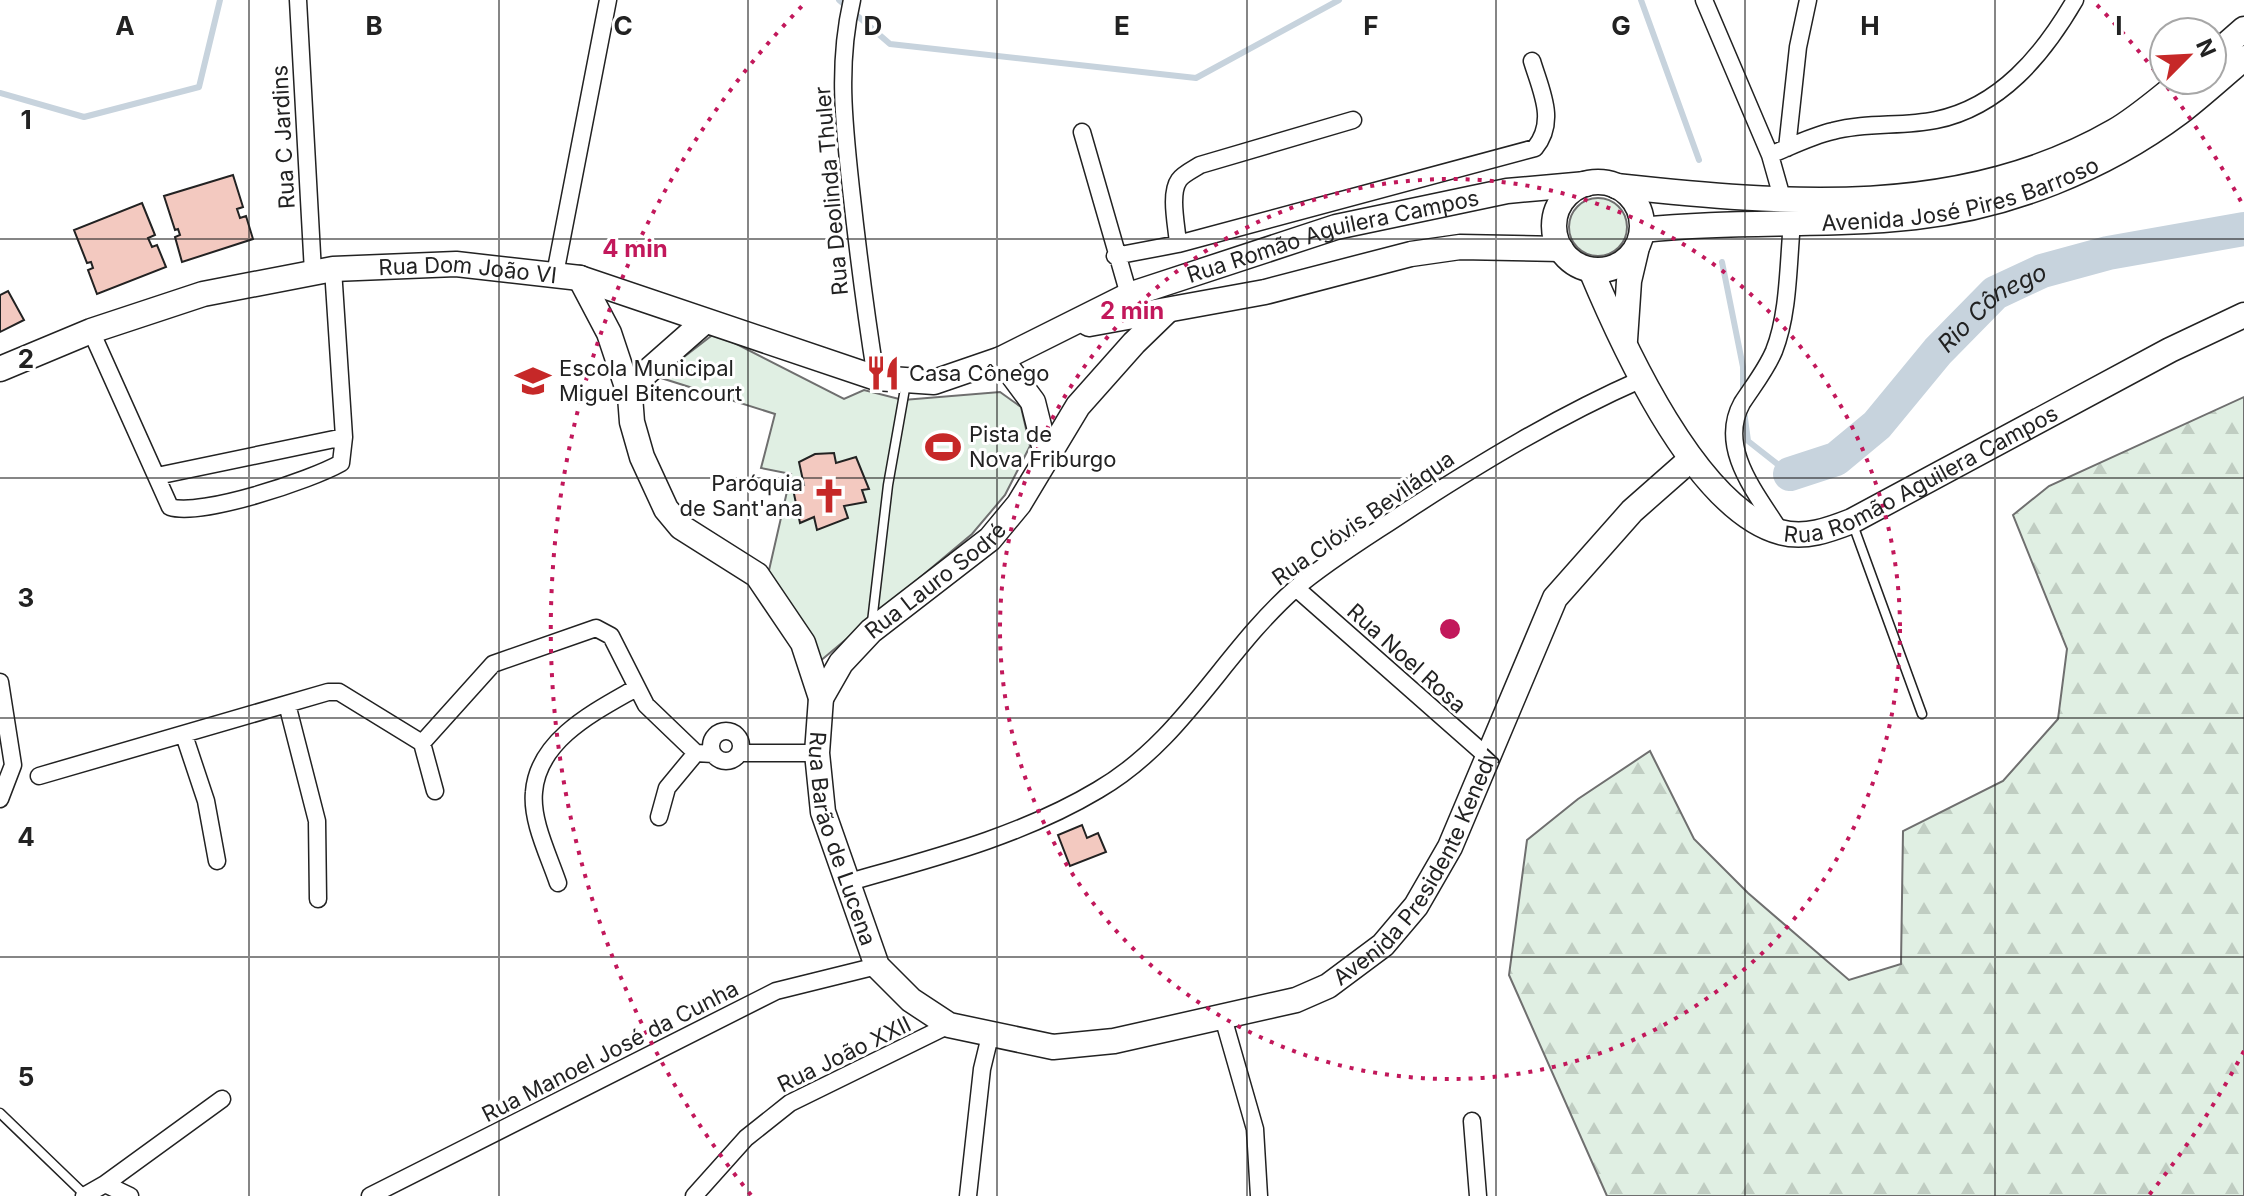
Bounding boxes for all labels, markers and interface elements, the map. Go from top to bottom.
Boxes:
text: A [115,10,135,41]
text: B [365,10,383,41]
text: C [613,10,633,41]
text: D [864,10,882,41]
text: E [1114,10,1130,41]
text: F [1363,10,1379,41]
text: G [1611,10,1631,41]
text: H [1860,10,1880,41]
text: I [2115,10,2123,41]
north arrow [2148,16,2228,96]
text: N [2191,35,2222,61]
street label: Rua C Jardins [266,64,300,210]
street label: Rua Deolinda Thuler [809,85,853,297]
text: 1 [20,104,32,135]
street label: Avenida José Pires Barroso [1821,151,2103,236]
street label: Rua Romão Aguilera Campos [1184,184,1481,288]
text: 4 min [602,234,668,263]
street label: Rua Dom João VI [378,251,558,288]
water label: Rio Cônego [1931,257,2051,358]
text: 2 min [1100,296,1164,325]
text: 2 [18,343,34,374]
restaurant icon: Casa Cônego [864,354,902,392]
place label: Escola Municipal Miguel Bitencourt [559,355,742,406]
place label: Casa Cônego [909,360,1049,386]
school or university icon: Escola Municipal Miguel Bitencourt [514,362,552,400]
street label: Rua Romão Aguilera Campos [1782,400,2062,548]
place label: Pista de Nova Friburgo [969,421,1117,472]
sports icon: Pista de Nova Friburgo [924,428,962,466]
street label: Rua Clóvis Beviláqua [1267,445,1459,591]
place label: Paróquia de Sant'ana [680,470,803,521]
church icon: Paróquia de Sant'ana [810,477,848,515]
street label: Rua Lauro Sodré [860,517,1011,644]
text: 3 [18,582,34,613]
street label: Rua Noel Rosa [1342,598,1472,718]
centre of rings [1436,615,1464,643]
street label: Rua Barão de Lucena [804,731,882,949]
street label: Avenida Presidente Kenedy [1328,744,1503,991]
text: 4 [17,821,35,852]
street label: Rua Manoel José da Cunha [477,975,743,1127]
street label: Rua João XXII [773,1010,915,1098]
text: 5 [18,1061,34,1092]

